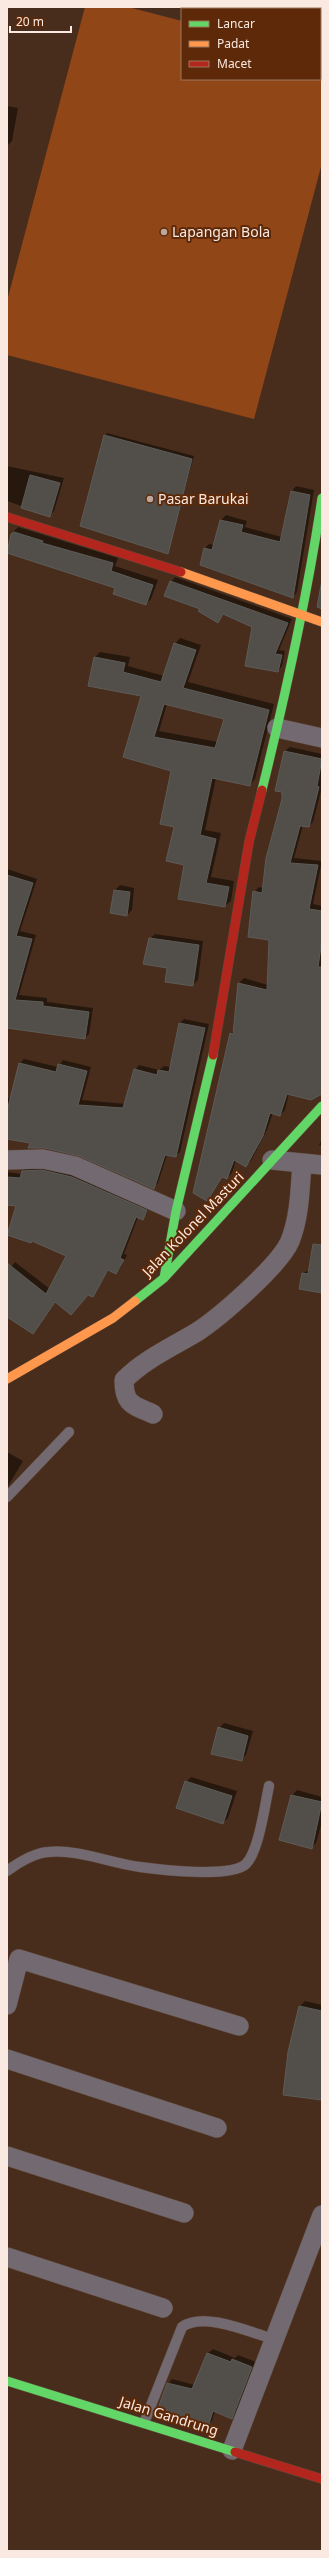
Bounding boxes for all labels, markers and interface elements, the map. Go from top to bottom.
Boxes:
scale bar [10,8,71,34]
legend [181,8,321,80]
text: 20 m [16,13,44,30]
text: Lancar [217,15,255,32]
text: Padat [217,35,250,52]
text: Macet [217,55,252,72]
place label: Lapangan Bola [172,222,270,241]
marker: Lapangan Bola [159,227,169,237]
place label: Pasar Barukai [158,489,249,508]
marker: Pasar Barukai [145,494,155,504]
street label: Jalan Kolonel Masturi [136,1167,248,1282]
street label: Jalan Gandrung [115,2391,221,2440]

